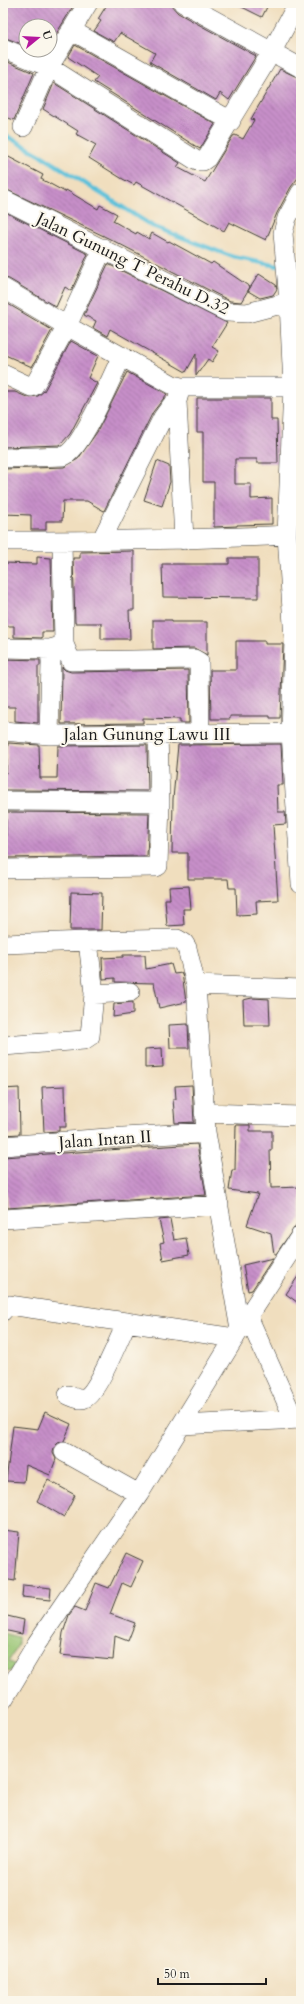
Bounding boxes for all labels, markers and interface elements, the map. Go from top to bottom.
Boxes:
north arrow [18,18,58,58]
text: U [39,28,56,42]
street label: Jalan Gunung T Perahu D.32 [30,205,233,320]
street label: Jalan Gunung Lawu III [60,723,231,746]
street label: Jalan Intan II [55,1125,152,1154]
scale bar [158,1960,266,1986]
text: 50 m [164,1966,191,1982]

